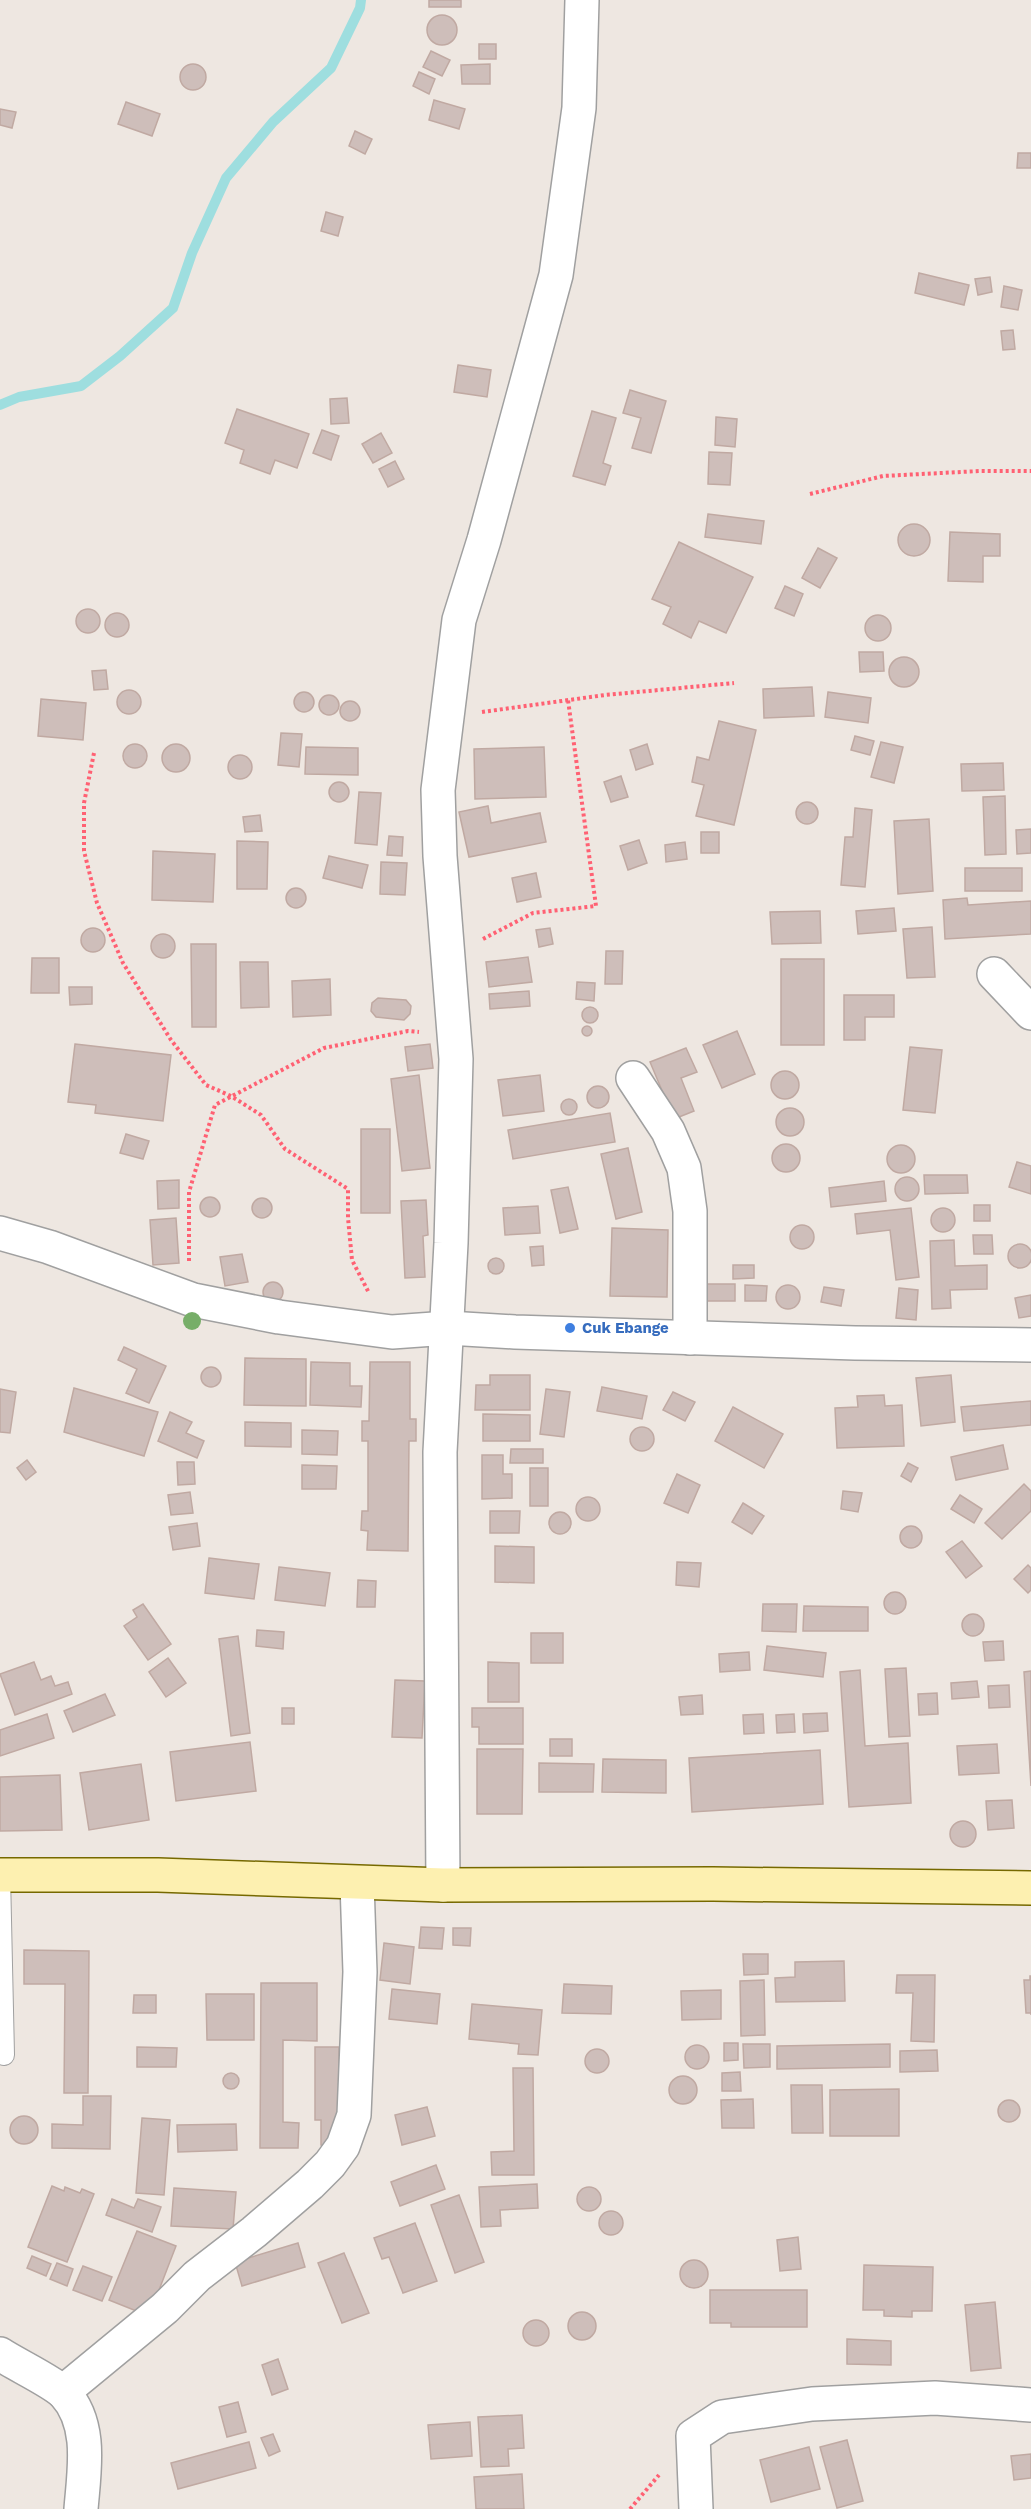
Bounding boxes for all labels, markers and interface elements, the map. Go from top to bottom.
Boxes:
place label: Cuk Ebange [582,1319,669,1337]
marker: Cuk Ebange [563,1321,577,1335]

